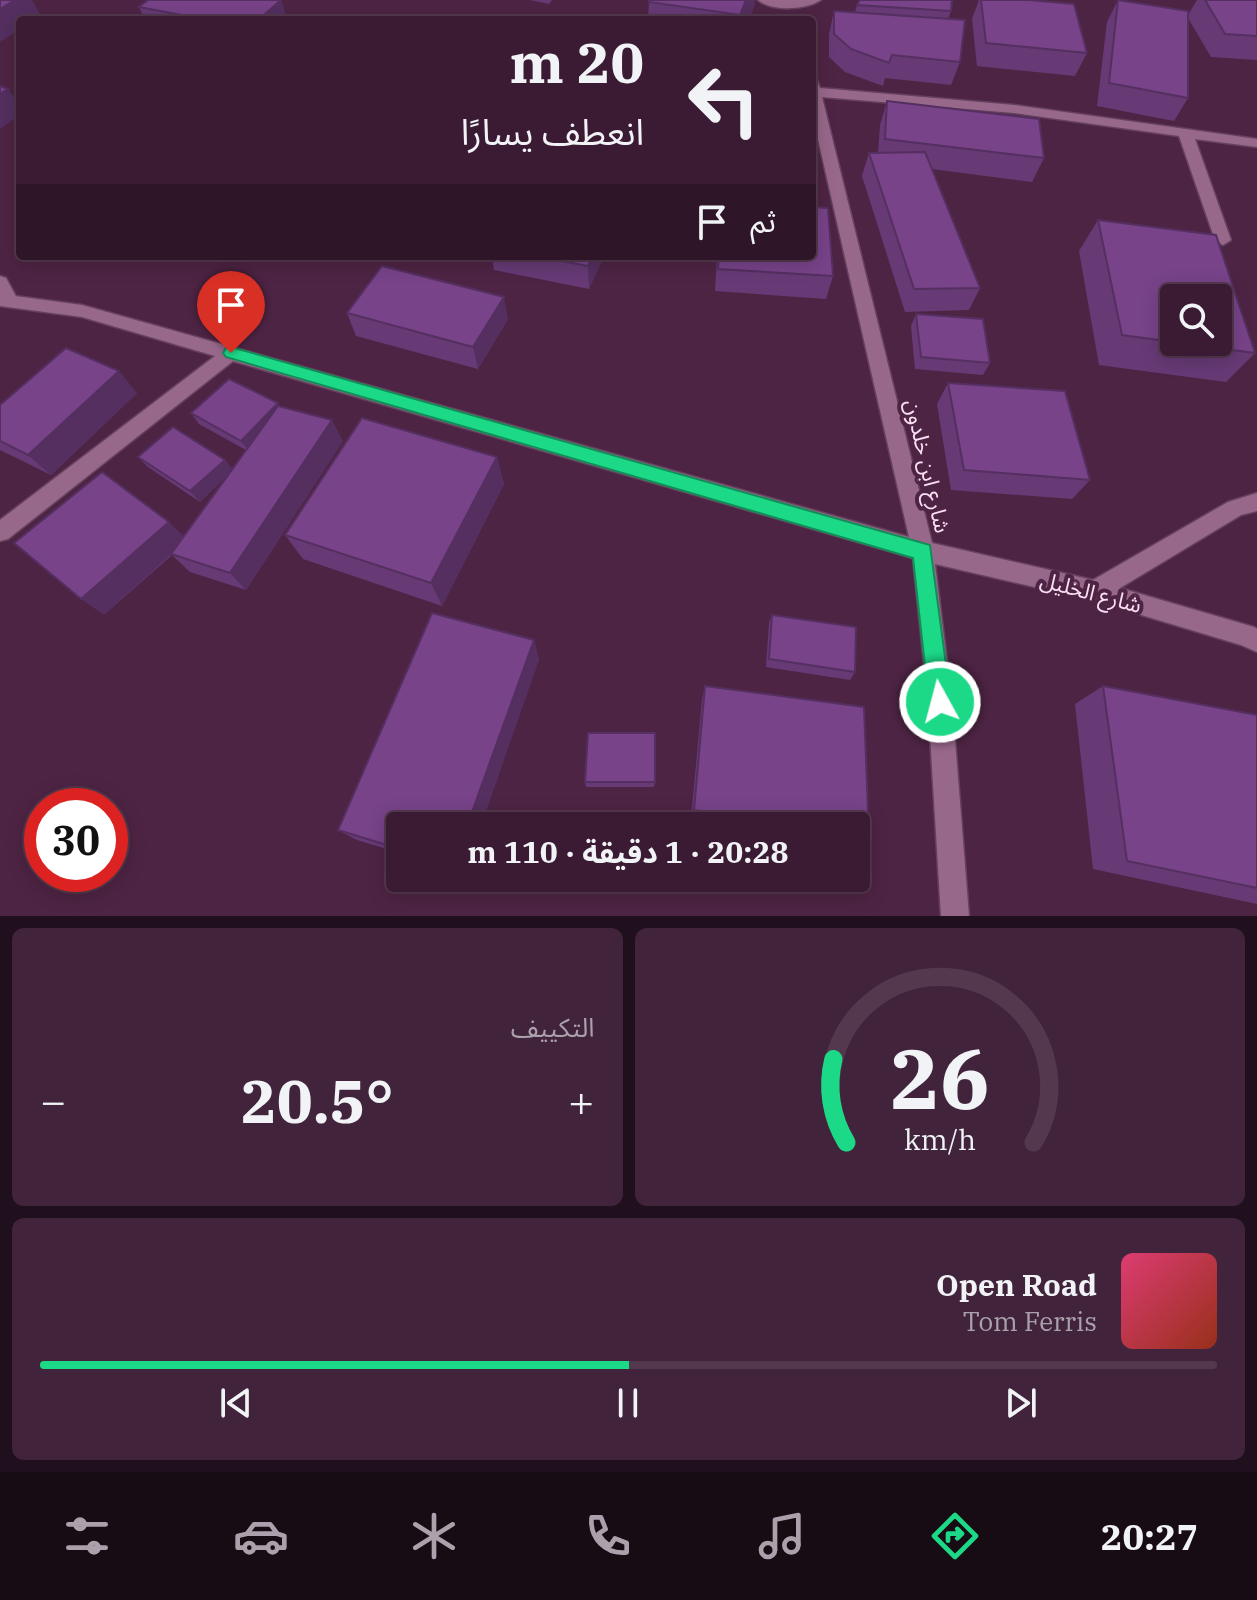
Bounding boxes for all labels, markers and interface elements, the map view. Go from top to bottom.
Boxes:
text: 20 m [509,26,644,98]
icon: left [672,48,776,152]
text: انعطف يسارًا [461,108,644,155]
icon: arrive [690,200,734,244]
text: ثم [750,201,776,240]
pin [197,271,265,353]
icon: arrive [209,283,253,327]
map controls [1160,284,1232,356]
button: search [1160,284,1232,356]
street label: شارع ابن خلدون [896,396,958,536]
street label: شارع الخليل [1036,564,1145,622]
position arrow [898,660,982,744]
speed limit sign: 30 [24,788,128,892]
text: 20:28 · 1 دقيقة · 110 m [468,832,788,871]
text: التكييف [511,1010,595,1044]
text: 26 [890,1024,990,1132]
text: 20.5° [241,1061,394,1140]
text: − [40,1072,66,1129]
text: + [568,1072,595,1129]
text: km/h [904,1121,976,1158]
text: Open Road [936,1265,1097,1304]
text: Tom Ferris [963,1304,1097,1338]
icon: previous [214,1381,258,1425]
icon: pause [606,1381,650,1425]
icon: next [999,1381,1043,1425]
icon: filters [59,1508,115,1564]
icon: car [233,1508,289,1564]
icon: climate [406,1508,462,1564]
icon: phone [580,1508,636,1564]
icon: music [754,1508,810,1564]
icon: directions [927,1508,983,1564]
text: 20:27 [1101,1513,1198,1560]

